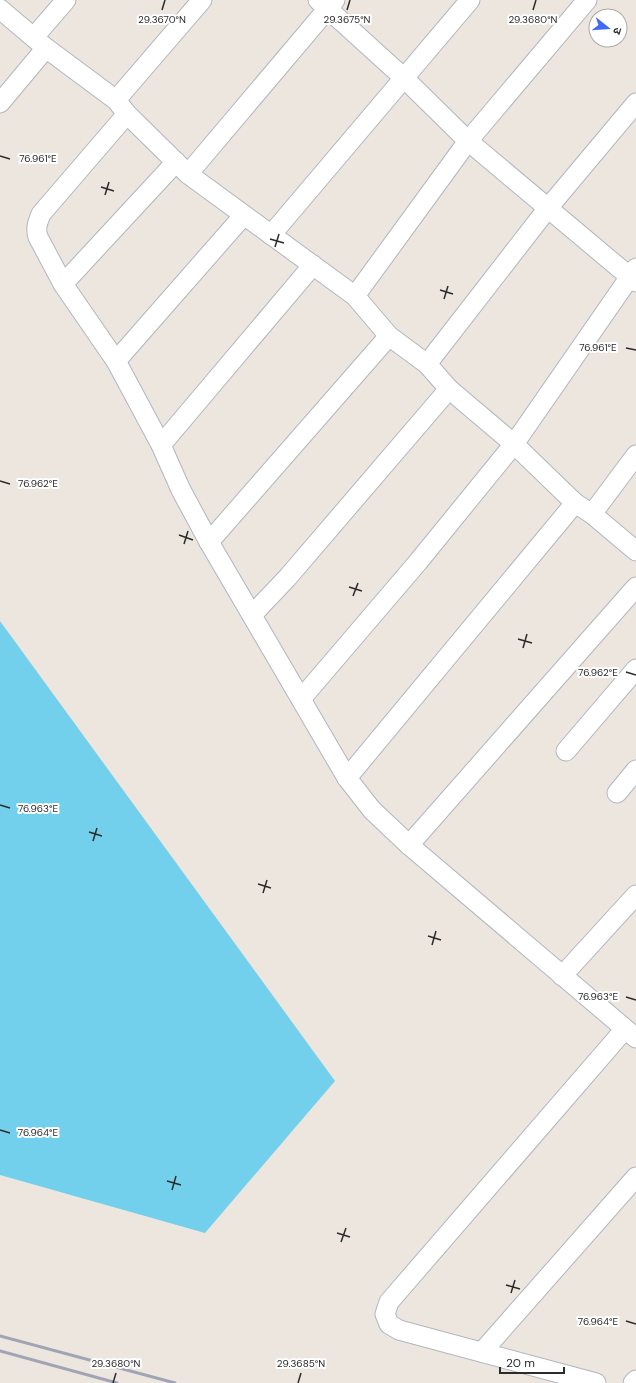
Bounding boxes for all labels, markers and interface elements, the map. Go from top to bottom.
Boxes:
north arrow [588,8,628,48]
text: 29.3670°N [138,13,186,26]
text: 29.3675°N [323,13,371,26]
text: 29.3680°N [508,13,558,26]
text: उ [610,26,625,37]
text: 76.961°E [19,152,57,165]
text: 76.961°E [579,341,617,354]
text: 76.962°E [18,477,58,490]
text: 76.962°E [578,666,618,679]
text: 76.963°E [18,802,58,815]
text: 76.963°E [578,990,618,1003]
text: 76.964°E [18,1126,59,1139]
text: 76.964°E [578,1315,619,1328]
scale bar [500,1349,564,1375]
text: 20 m [506,1355,535,1371]
text: 29.3680°N [91,1357,141,1370]
text: 29.3685°N [277,1357,325,1370]

